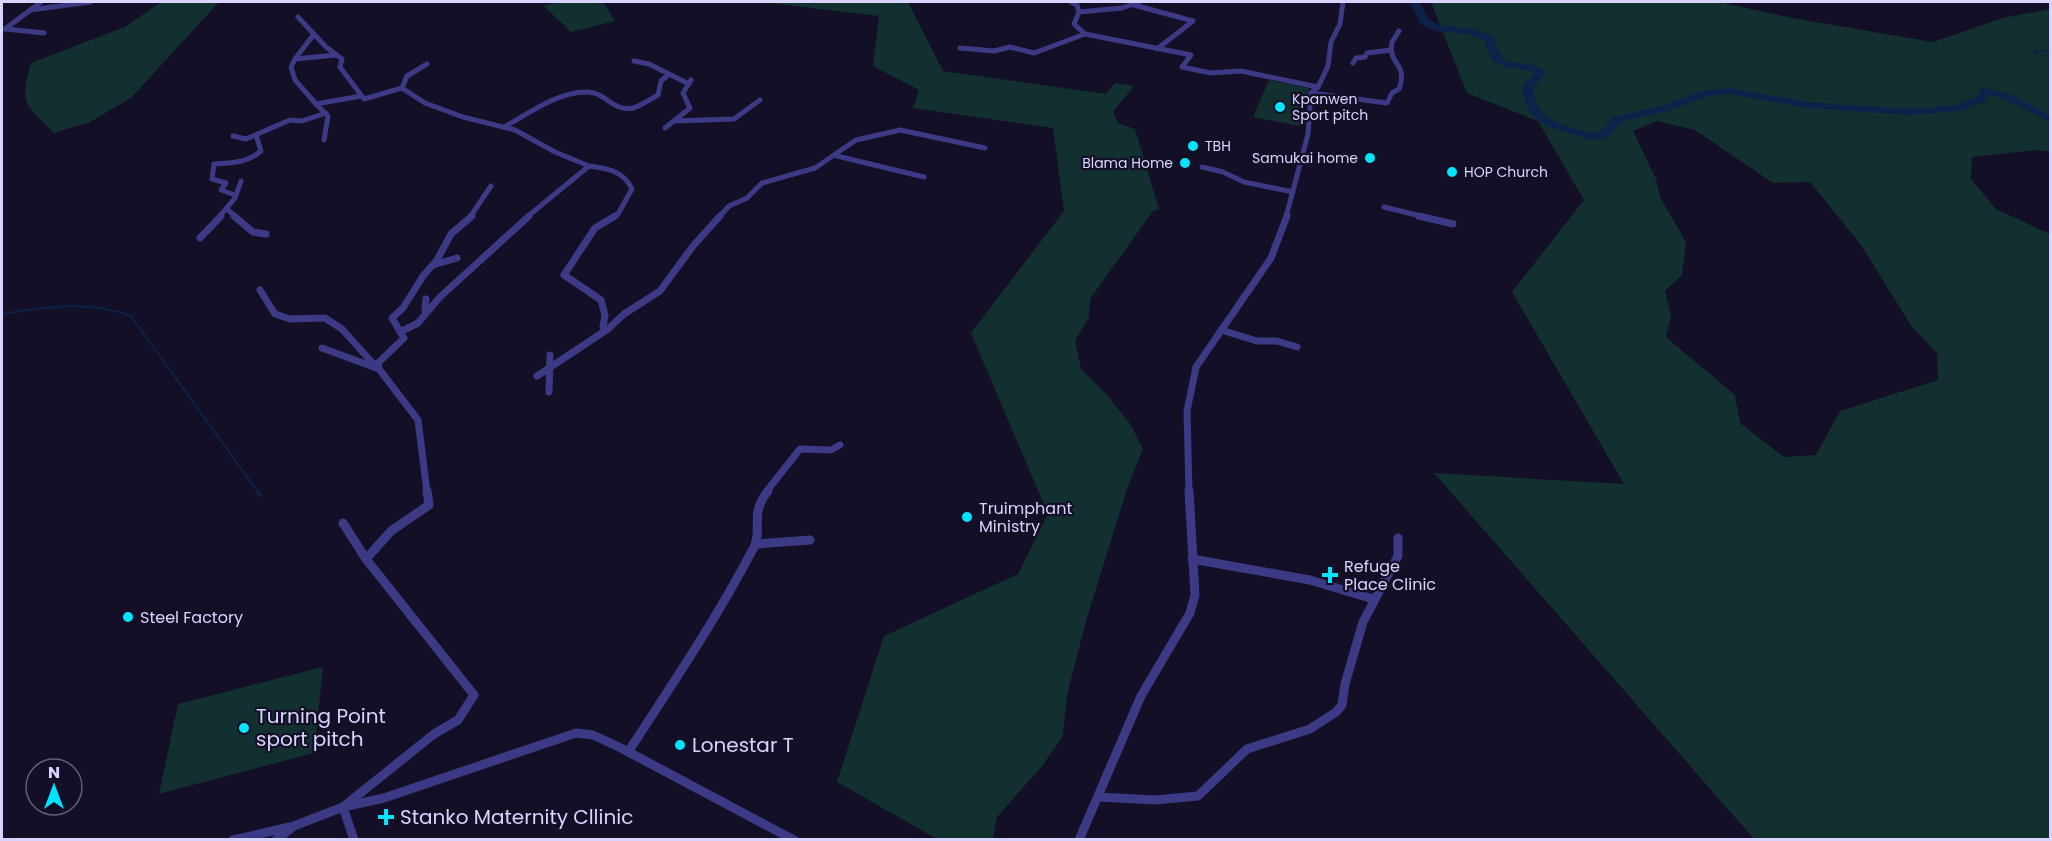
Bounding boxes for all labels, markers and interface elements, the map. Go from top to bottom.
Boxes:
place label: Kpanwen Sport pitch [1292,89,1368,125]
marker: Kpanwen Sport pitch [1273,100,1287,114]
place label: TBH [1205,136,1231,156]
marker: TBH [1186,139,1200,153]
place label: Samukai home [1252,148,1358,168]
marker: Samukai home [1363,151,1377,165]
place label: Blama Home [1082,153,1173,173]
marker: Blama Home [1178,156,1192,170]
place label: HOP Church [1464,162,1548,182]
marker: HOP Church [1445,165,1459,179]
place label: Truimphant Ministry [979,497,1072,538]
marker: Truimphant Ministry [960,510,974,524]
place label: Refuge Place Clinic [1344,555,1436,596]
marker: Refuge Place Clinic [1321,566,1339,584]
place label: Steel Factory [140,606,243,629]
marker: Steel Factory [121,610,135,624]
place label: Turning Point sport pitch [256,702,386,753]
marker: Turning Point sport pitch [237,721,251,735]
place label: Lonestar T [692,731,794,759]
marker: Lonestar T [673,738,687,752]
north arrow [24,757,84,817]
text: N [48,761,60,784]
place label: Stanko Maternity Cllinic [400,803,633,831]
marker: Stanko Maternity Cllinic [377,808,395,826]

